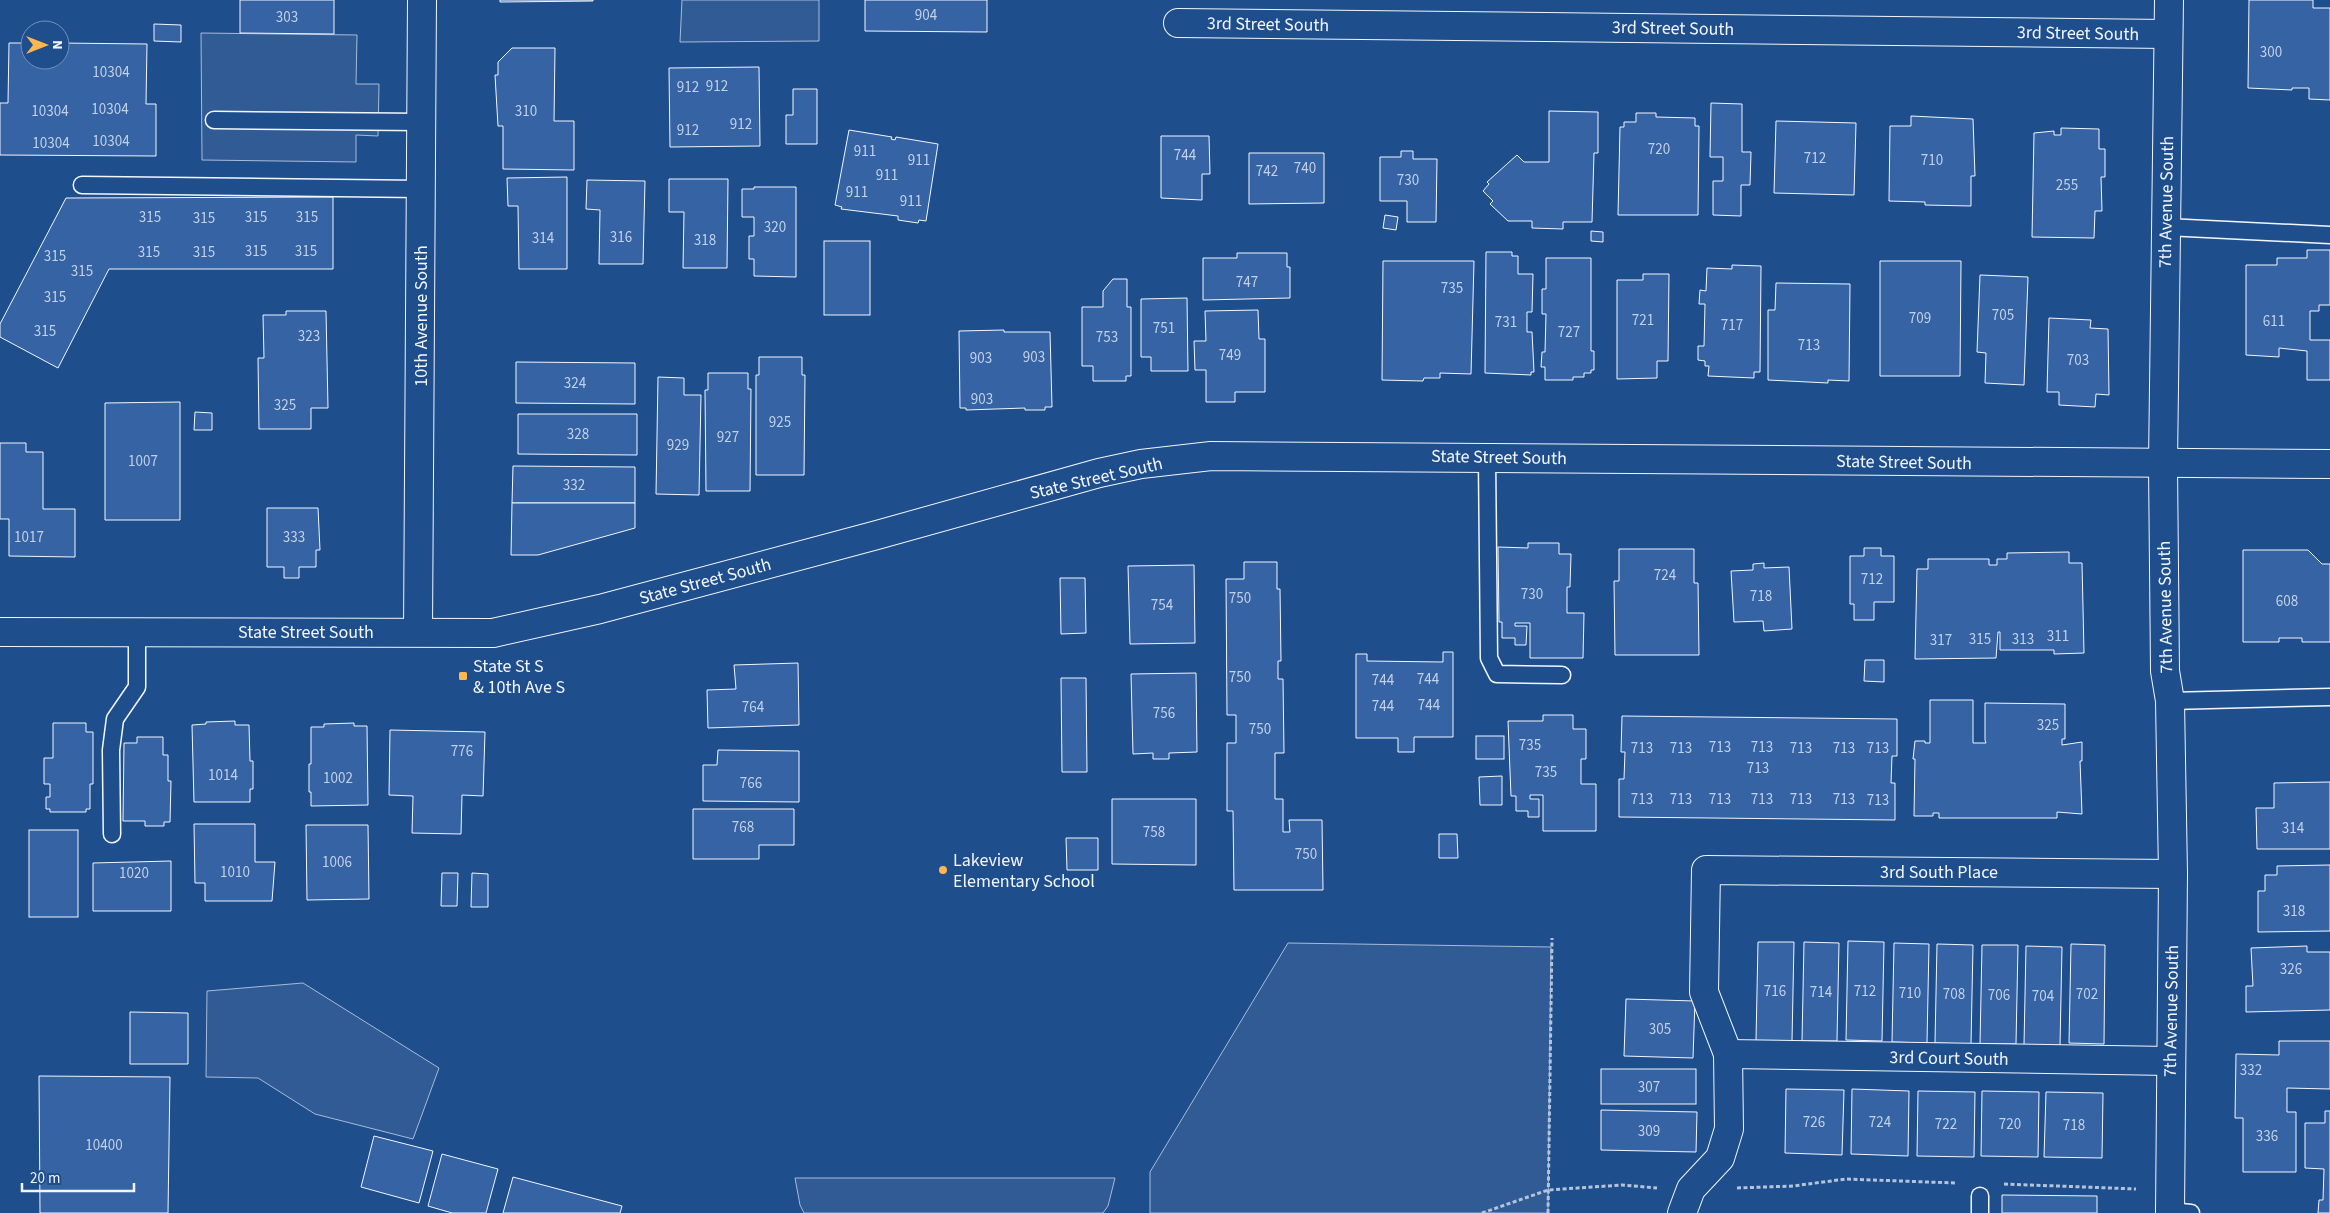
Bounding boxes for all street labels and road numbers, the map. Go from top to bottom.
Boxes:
street label: 3rd Street South [1207,11,1329,38]
street label: 3rd Street South [1612,15,1734,42]
street label: 3rd Street South [2017,20,2139,47]
street label: 7th Avenue South [2153,136,2180,268]
street label: 10th Avenue South [409,245,434,387]
street label: State Street South [1431,444,1567,471]
street label: State Street South [1836,449,1972,476]
street label: State Street South [1027,451,1165,506]
street label: 7th Avenue South [2152,541,2179,673]
street label: State Street South [636,552,774,611]
street label: State Street South [238,620,374,645]
street label: 3rd South Place [1880,860,1998,885]
street label: 7th Avenue South [2158,945,2185,1077]
street label: 3rd Court South [1889,1045,2009,1072]

